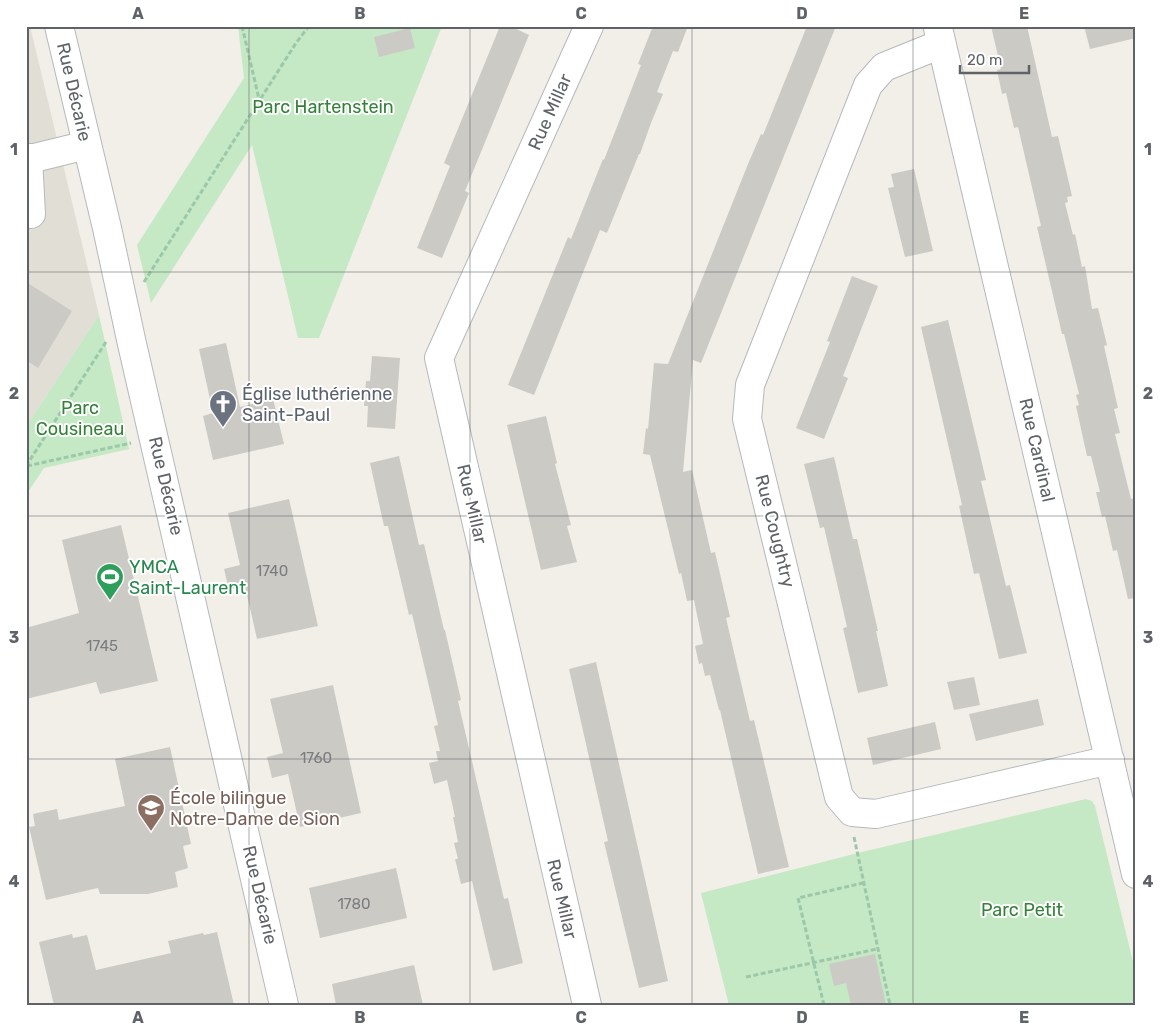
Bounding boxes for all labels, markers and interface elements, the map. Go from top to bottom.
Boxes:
text: A [132,4,144,23]
text: B [354,4,366,23]
text: C [575,4,587,23]
text: D [796,4,808,23]
text: E [1019,4,1029,23]
street label: Rue Décarie [52,40,96,144]
scale bar [960,42,1028,74]
text: 20 m [967,51,1002,69]
street label: Rue Millar [523,70,577,154]
park label: Parc Hartenstein [252,96,394,118]
text: 1 [10,140,18,159]
text: 1 [1144,140,1152,159]
place label: Église luthérienne Saint-Paul [242,383,392,426]
text: 2 [9,384,19,403]
text: 2 [1143,384,1153,403]
church icon: Église luthérienne Saint-Paul [208,389,238,428]
street label: Rue Cardinal [1014,396,1060,504]
park label: Parc Cousineau [36,397,124,440]
street label: Rue Décarie [144,434,188,538]
street label: Rue Millar [452,462,492,546]
street label: Rue Coughtry [750,472,800,590]
place label: YMCA Saint-Laurent [129,556,246,599]
sports icon: YMCA Saint-Laurent [95,562,125,601]
house number: 1740 [256,562,288,580]
text: 3 [9,628,19,647]
text: 3 [1143,628,1153,647]
house number: 1745 [86,637,118,655]
house number: 1760 [300,749,332,767]
place label: École bilingue Notre-Dame de Sion [170,787,340,830]
school or university icon: École bilingue Notre-Dame de Sion [136,793,166,832]
street label: Rue Décarie [238,843,282,947]
street label: Rue Millar [542,857,582,941]
text: 4 [9,872,20,891]
text: 4 [1143,872,1154,891]
house number: 1780 [337,895,371,913]
park label: Parc Petit [981,899,1063,921]
text: A [132,1008,144,1027]
text: B [354,1008,366,1027]
text: C [575,1008,587,1027]
text: D [796,1008,808,1027]
text: E [1019,1008,1029,1027]

